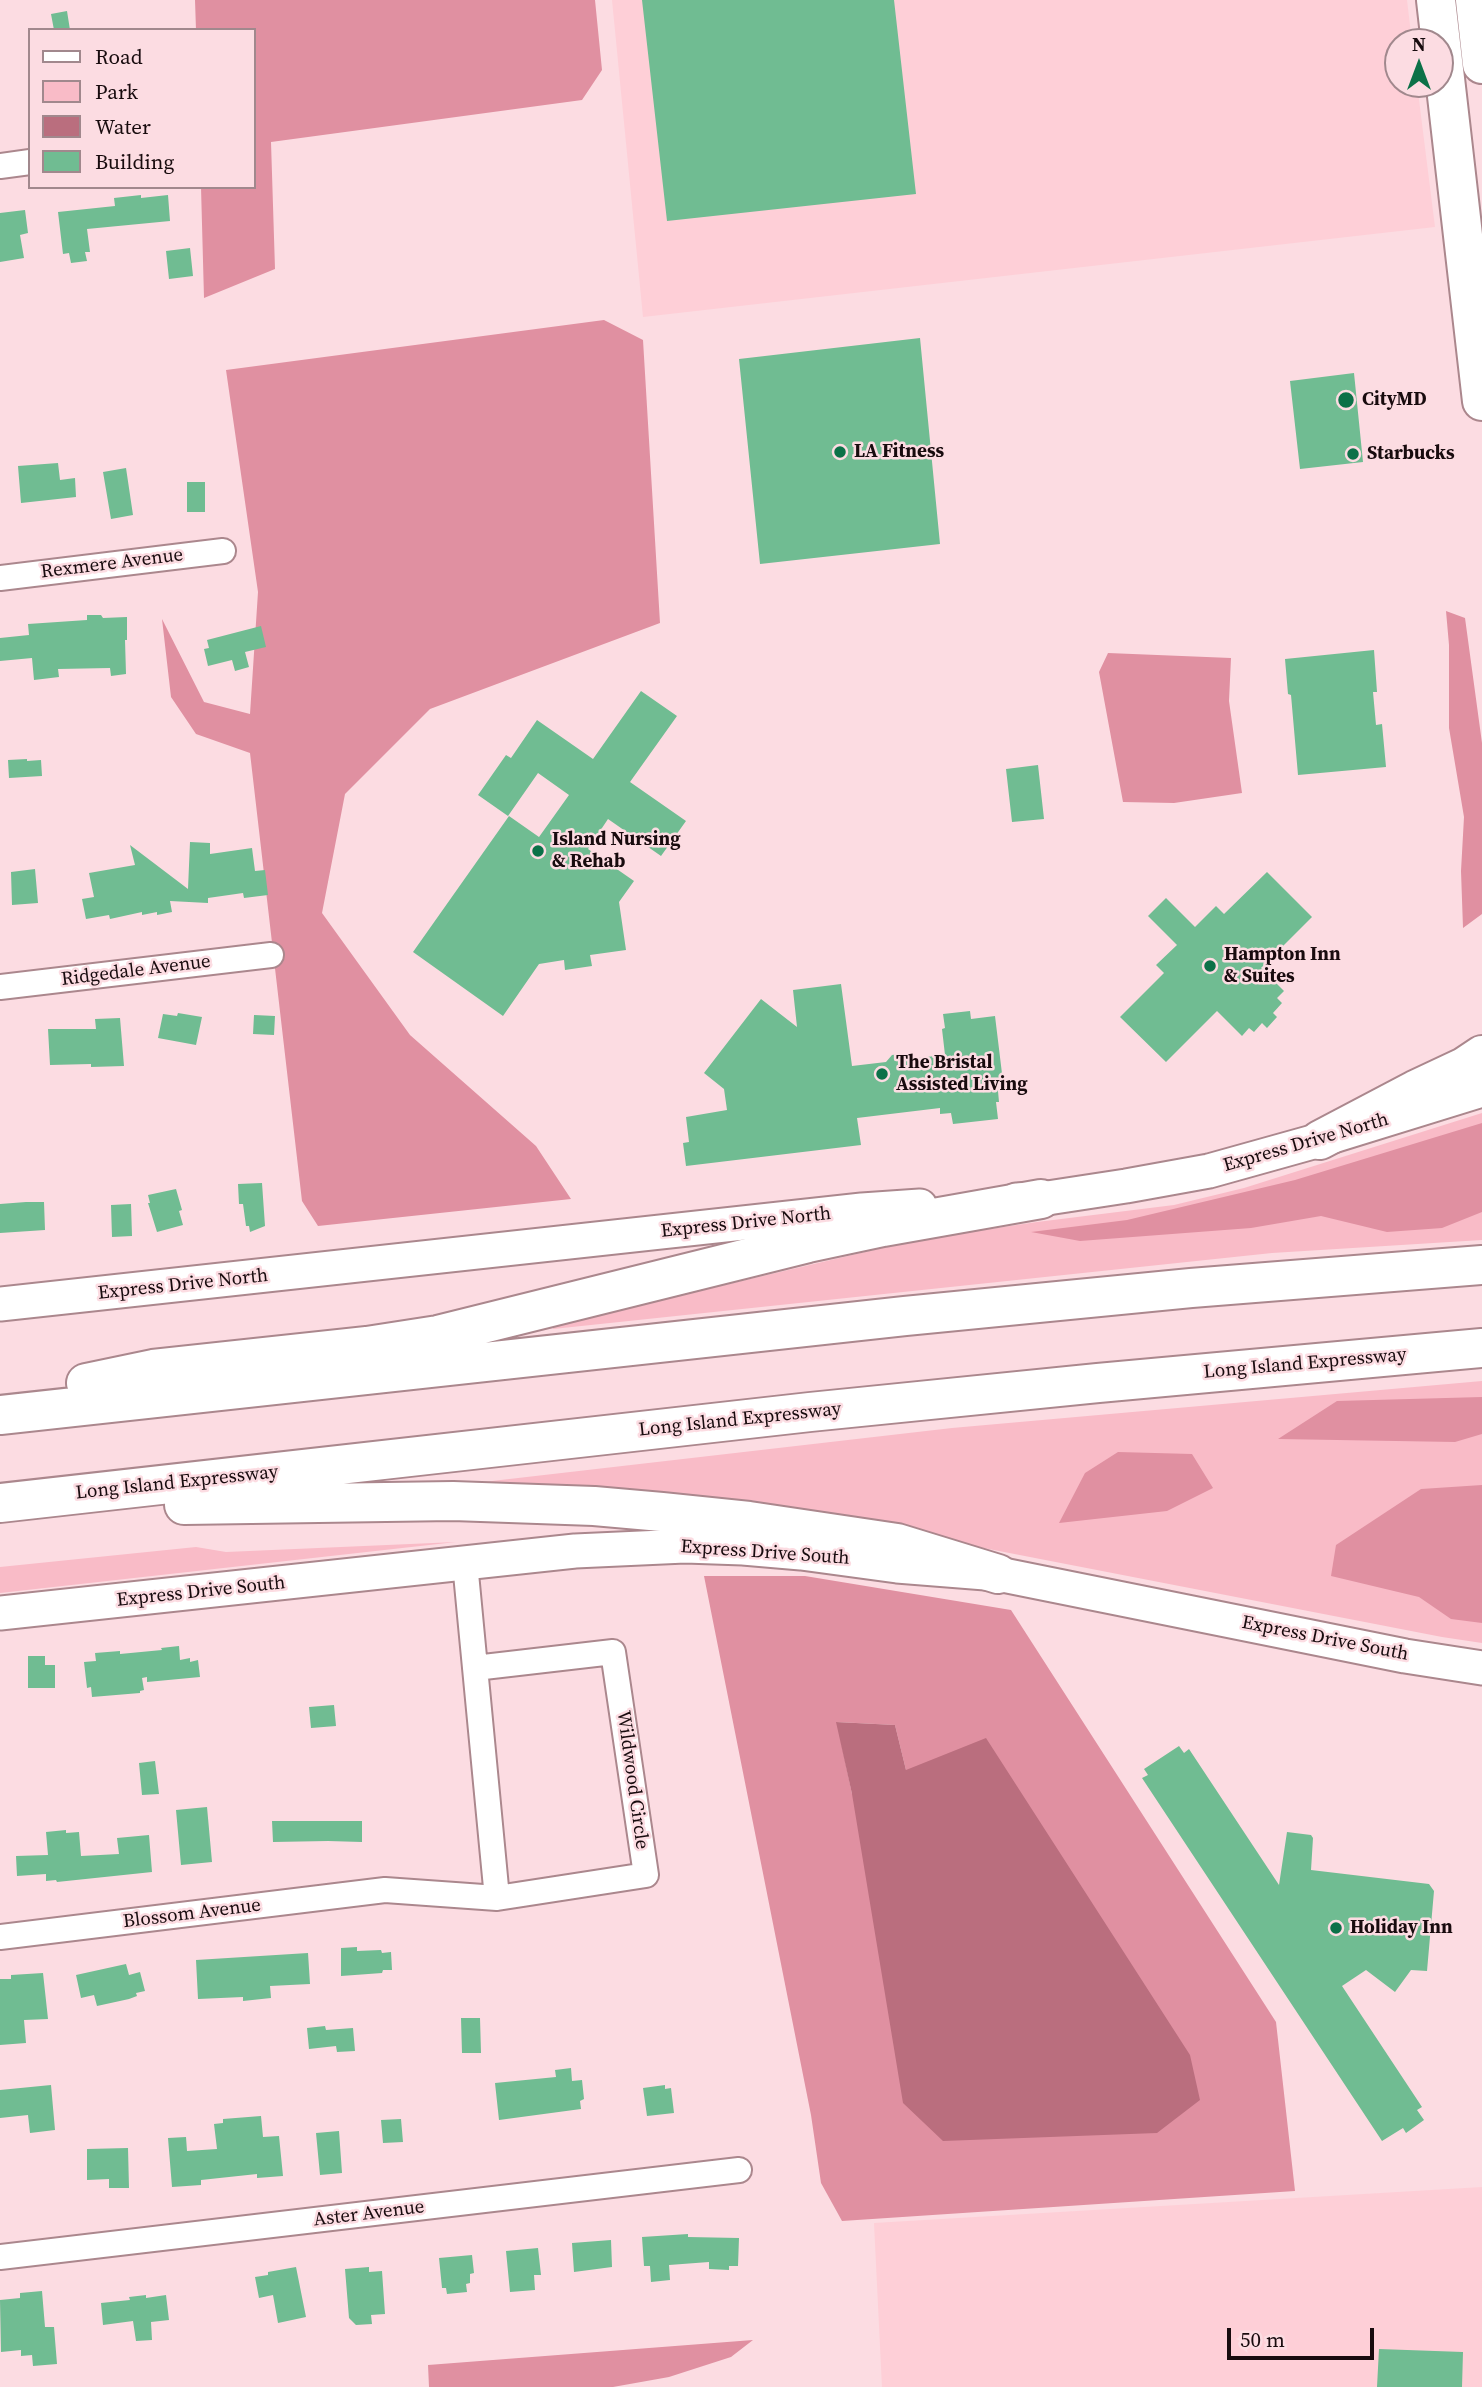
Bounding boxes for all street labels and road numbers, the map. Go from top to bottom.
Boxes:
street label: Rexmere Avenue [40,544,184,584]
street label: Ridgedale Avenue [60,951,212,991]
street label: Express Drive North [1221,1108,1391,1178]
street label: Express Drive North [660,1203,832,1243]
street label: Express Drive North [97,1265,269,1305]
street label: Long Island Expressway [1203,1344,1407,1384]
street label: Long Island Expressway [638,1398,842,1442]
street label: Long Island Expressway [75,1461,279,1505]
street label: Express Drive South [680,1536,850,1570]
street label: Express Drive South [116,1572,286,1612]
street label: Express Drive South [1240,1612,1410,1666]
street label: Wildwood Circle [611,1709,653,1851]
street label: Blossom Avenue [122,1894,262,1934]
street label: Aster Avenue [312,2196,426,2232]

